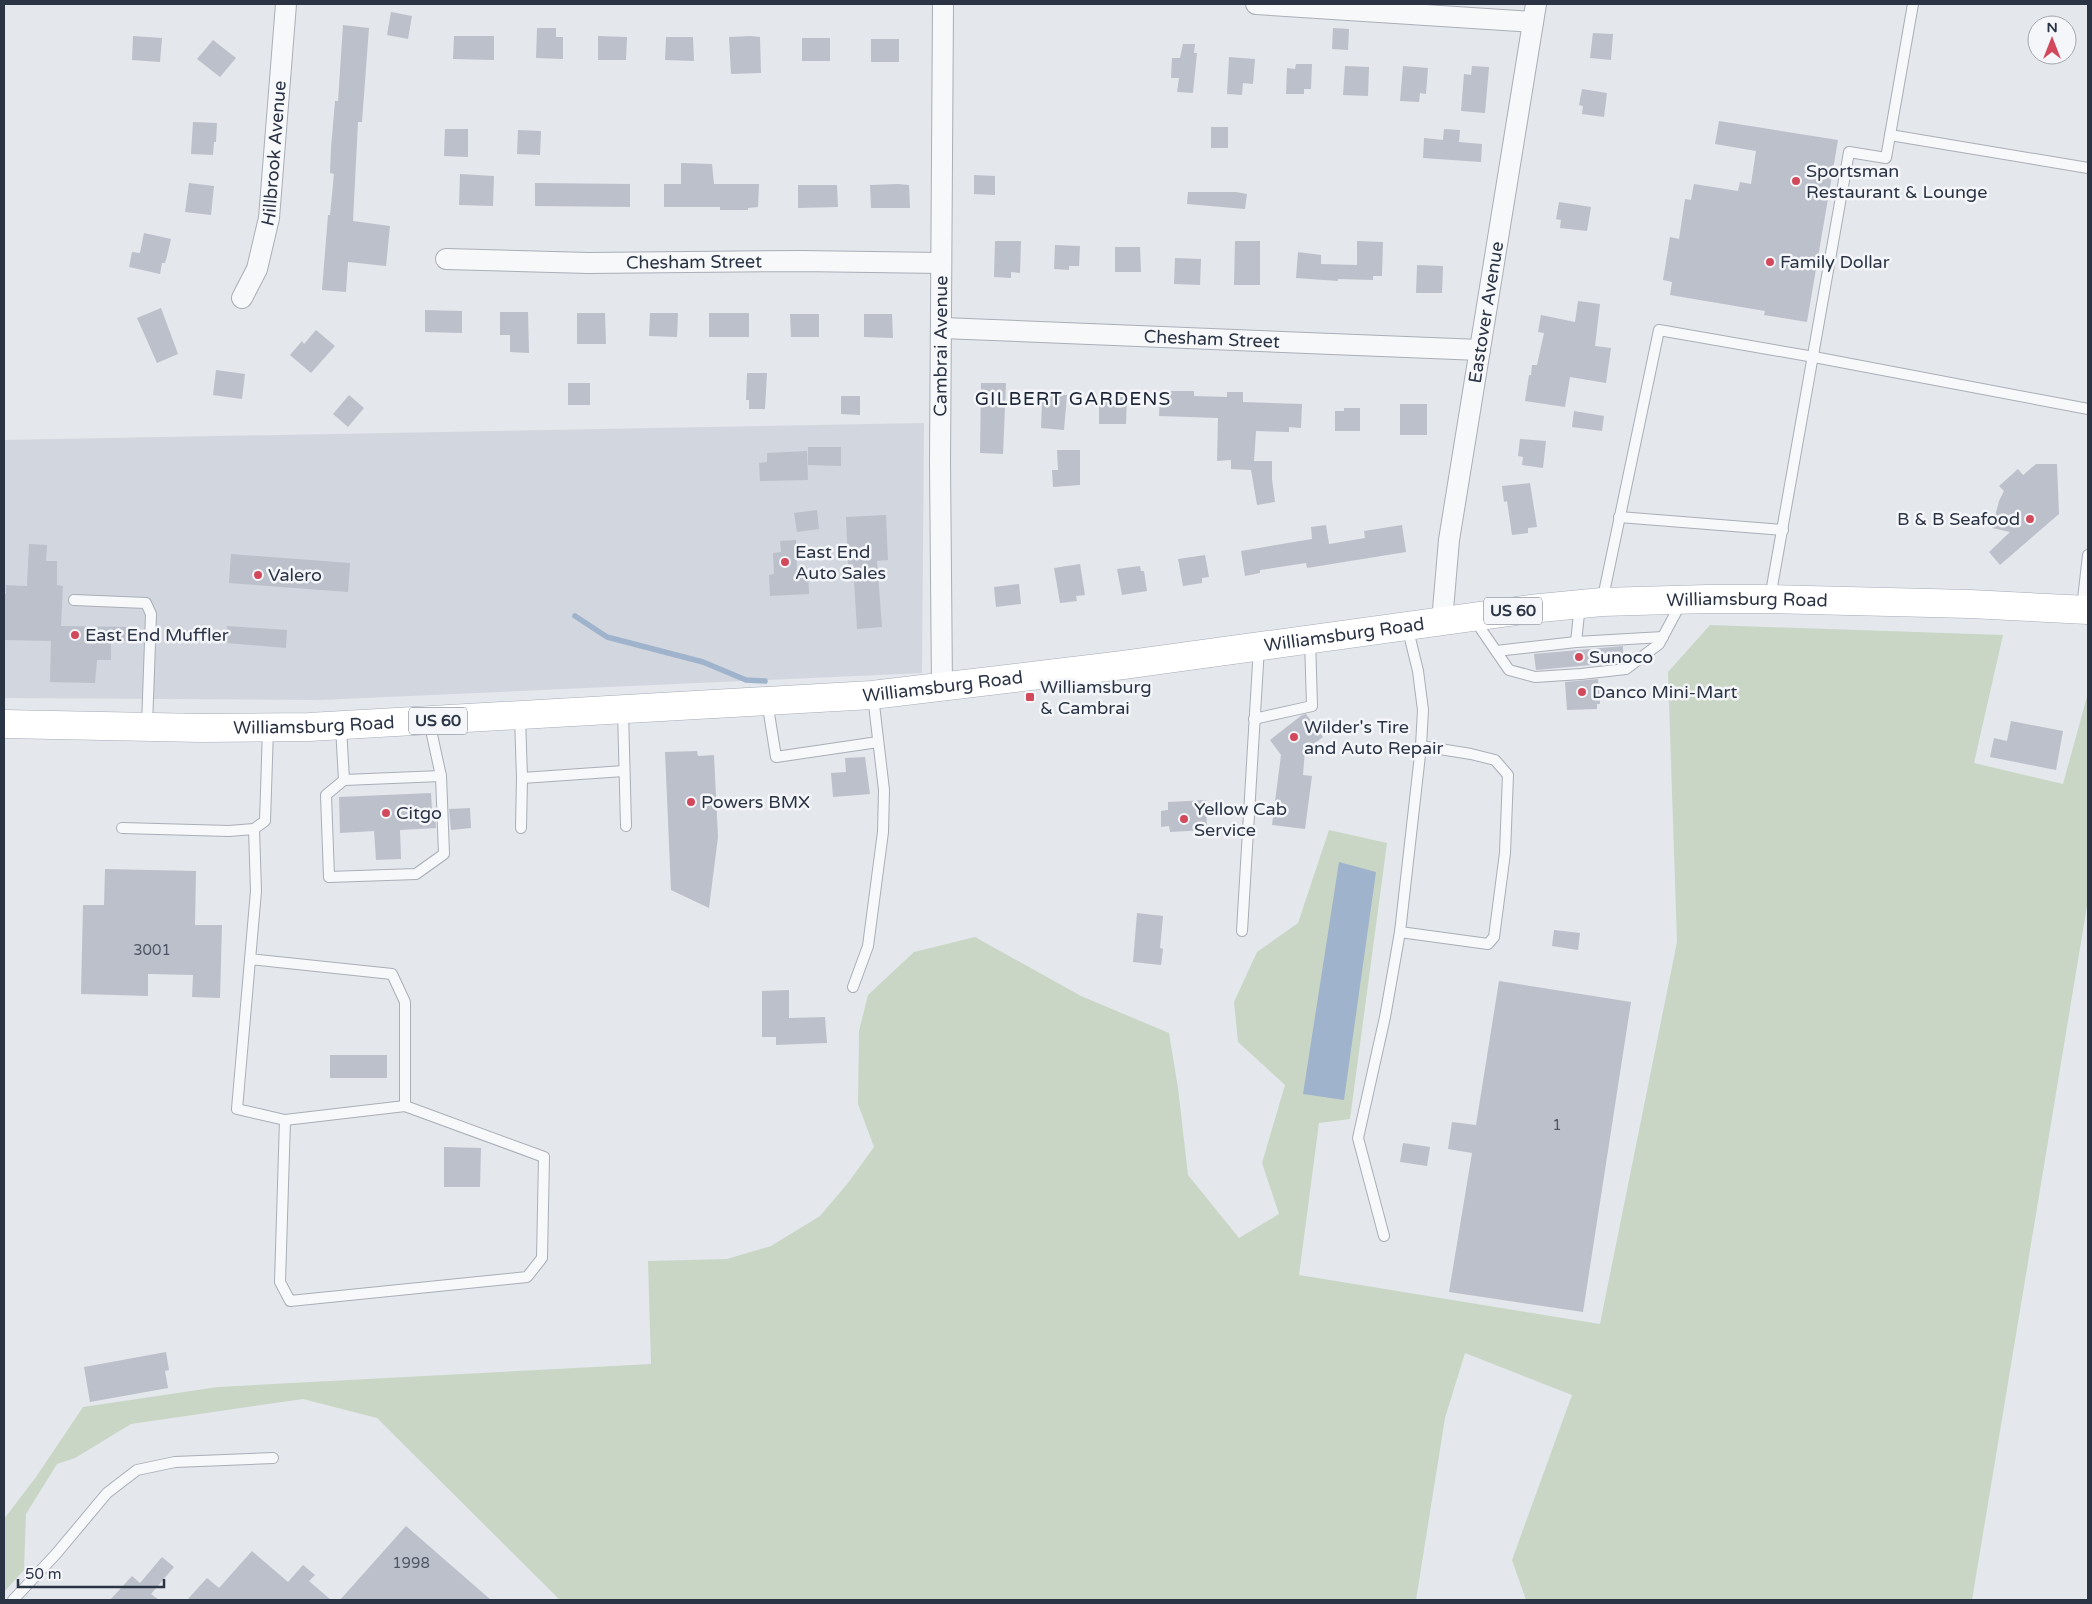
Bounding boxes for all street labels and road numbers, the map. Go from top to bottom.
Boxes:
street label: Hillbrook Avenue [256,80,291,228]
street label: Eastover Avenue [1464,240,1508,385]
street label: Chesham Street [626,250,762,274]
street label: Cambrai Avenue [929,275,952,417]
street label: Chesham Street [1143,325,1280,353]
street label: Williamsburg Road [1666,588,1828,611]
road number: US 60 [1484,598,1542,624]
street label: Williamsburg Road [1263,613,1426,656]
street label: Williamsburg Road [862,666,1024,707]
road number: US 60 [409,708,467,734]
street label: Williamsburg Road [233,711,395,739]

